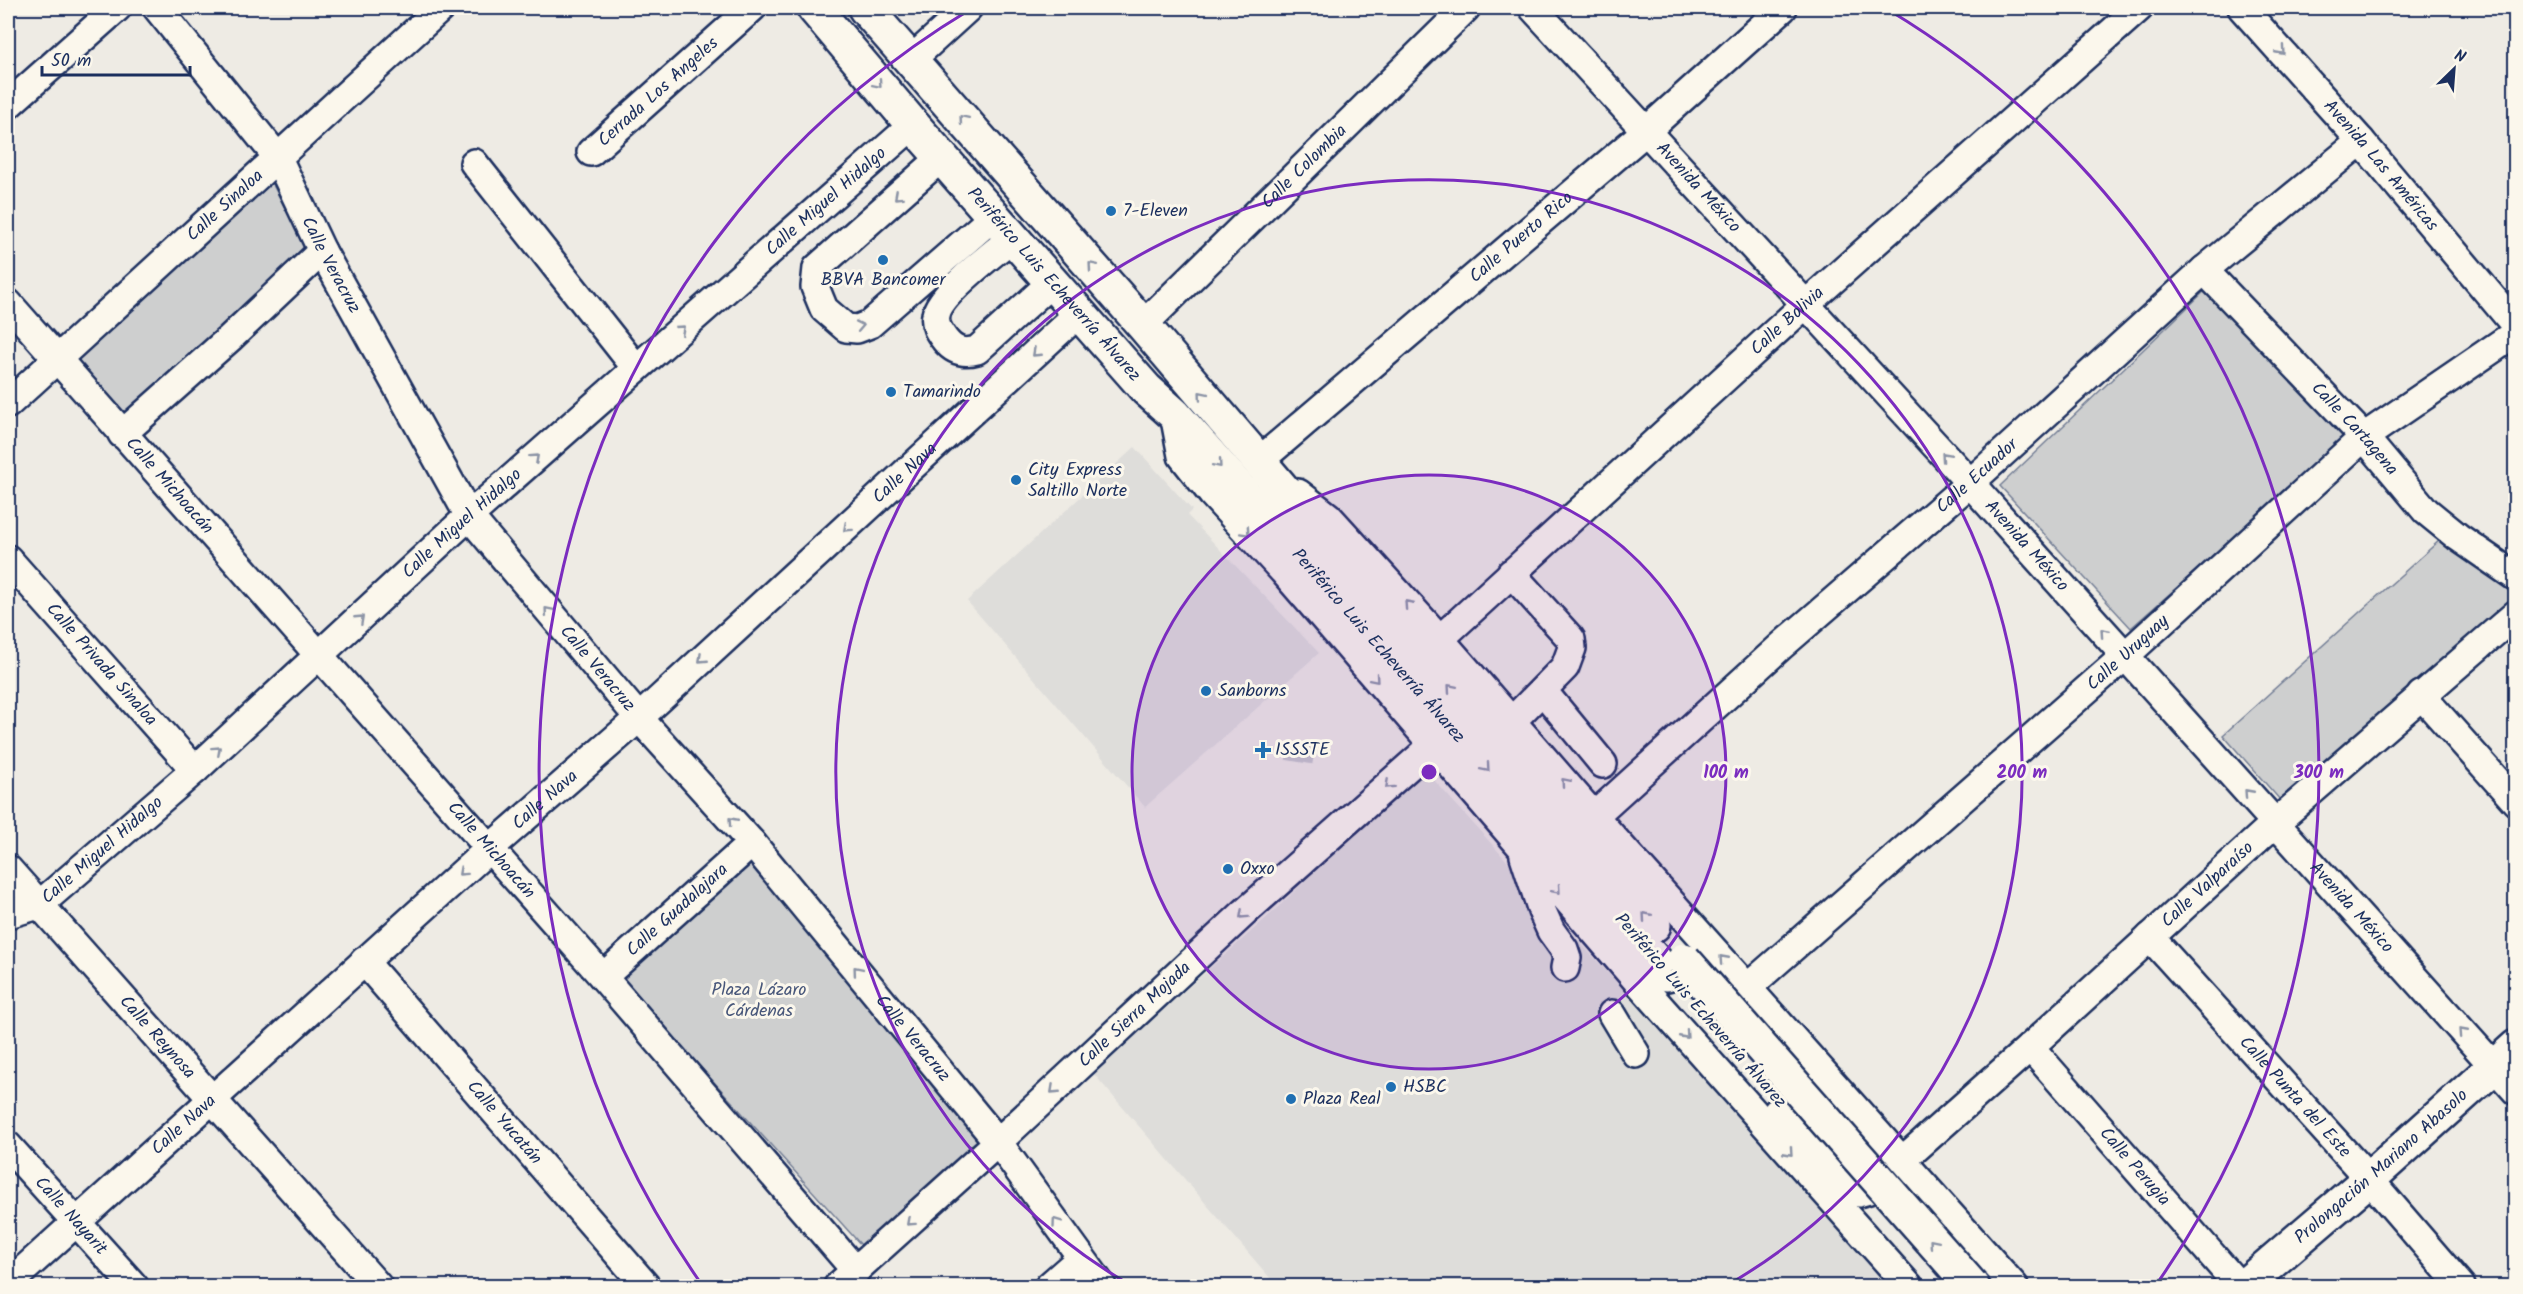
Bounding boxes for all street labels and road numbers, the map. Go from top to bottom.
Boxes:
street label: Cerrada Los Angeles [591,30,725,154]
street label: Avenida Las Américas [2316,93,2446,238]
street label: Calle Colombia [1254,117,1354,216]
street label: Avenida México [1648,135,1748,240]
street label: Calle Miguel Hidalgo [759,140,893,263]
street label: Calle Sinaloa [180,162,270,249]
street label: Periférico Luis Echeverría Álvarez [960,181,1148,388]
street label: Calle Puerto Rico [1463,184,1580,290]
street label: Calle Veracruz [293,212,368,319]
street label: Calle Bolivia [1744,279,1831,363]
street label: Calle Cartagena [2304,375,2405,482]
street label: Calle Michoacán [118,430,221,541]
street label: Calle Ecuador [1929,431,2025,521]
street label: Calle Nava [866,435,944,511]
street label: Calle Miguel Hidalgo [395,461,529,586]
street label: Avenida México [1977,493,2076,599]
street label: Periférico Luis Echeverría Álvarez [1284,542,1472,750]
street label: Calle Privada Sinaloa [39,596,164,733]
street label: Calle Uruguay [2080,607,2176,698]
street label: Calle Veracruz [552,619,643,719]
street label: Calle Nava [505,763,585,837]
street label: Calle Miguel Hidalgo [35,789,170,912]
street label: Calle Michoacán [440,795,542,906]
street label: Calle Valparaíso [2154,834,2261,935]
street label: Avenida México [2302,855,2401,960]
street label: Calle Guadalajara [620,856,735,964]
street label: Periférico Luis Echeverría Álvarez [1607,907,1793,1115]
street label: Calle Sierra Mojada [1071,954,1198,1075]
street label: Calle Veracruz [868,988,958,1088]
street label: Calle Reynosa [112,989,203,1086]
street label: Calle Punta del Este [2232,1030,2358,1165]
street label: Calle Yucatán [459,1074,549,1171]
street label: Prolongación Mariano Abasolo [2288,1082,2475,1252]
street label: Calle Nava [144,1087,223,1163]
street label: Calle Perugia [2092,1121,2178,1213]
street label: Calle Nayarit [27,1170,115,1263]

